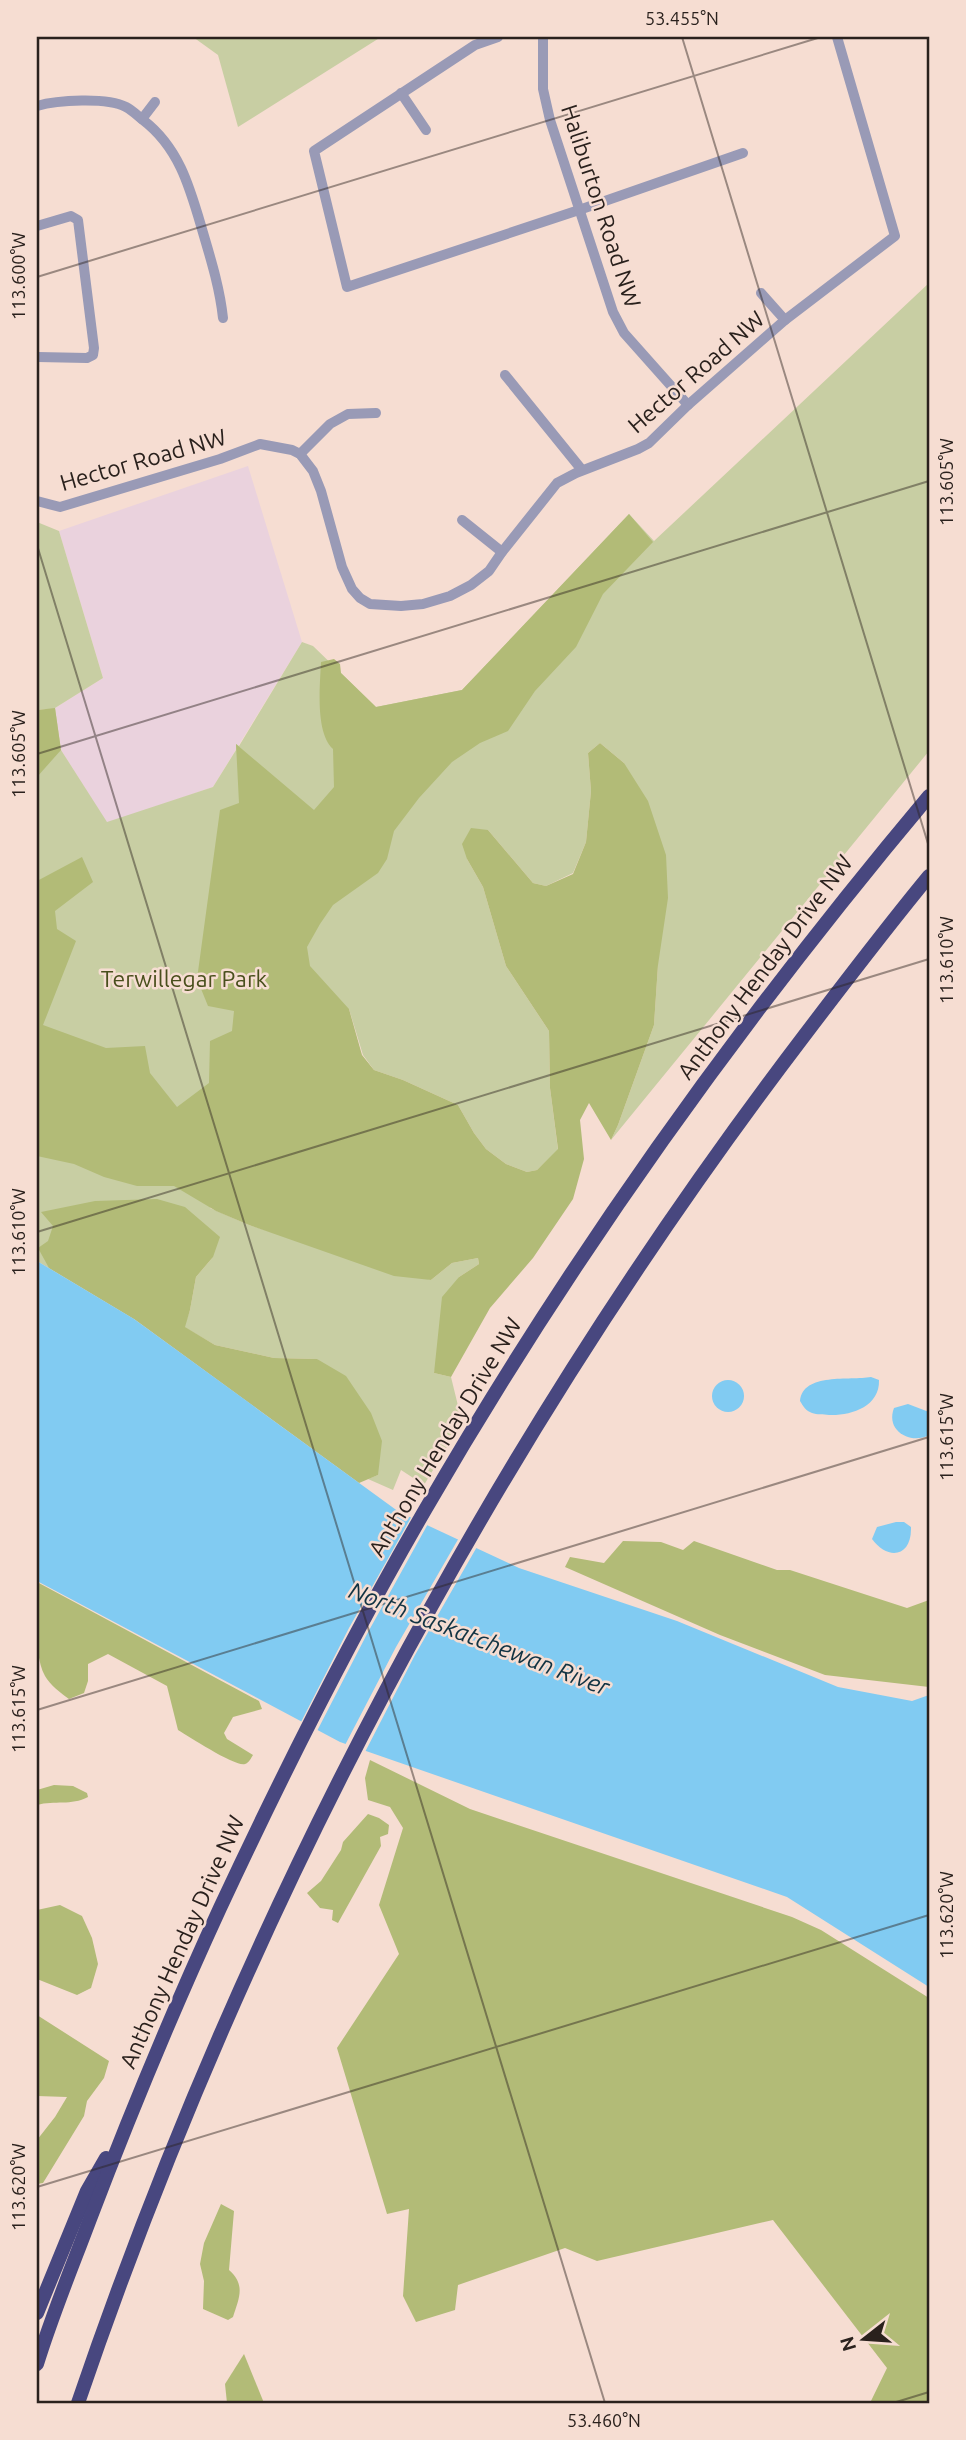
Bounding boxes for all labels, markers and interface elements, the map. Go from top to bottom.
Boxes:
text: 53.455°N [645,8,719,28]
street label: Haliburton Road NW [557,101,646,310]
text: 113.600°W [8,232,28,320]
street label: Hector Road NW [623,306,769,437]
street label: Hector Road NW [57,424,229,495]
text: 113.605°W [936,438,956,526]
text: 113.605°W [8,710,28,798]
street label: Anthony Henday Drive NW [672,850,857,1084]
text: 113.610°W [936,916,956,1004]
park label: Terwillegar Park [101,966,268,991]
text: 113.610°W [8,1188,28,1276]
street label: Anthony Henday Drive NW [363,1313,526,1561]
text: 113.615°W [936,1393,956,1481]
water label: North Saskatchewan River [345,1576,614,1701]
text: 113.615°W [8,1665,28,1753]
street label: Anthony Henday Drive NW [114,1812,249,2072]
text: 113.620°W [936,1871,956,1959]
text: 113.620°W [8,2143,28,2231]
north arrow [830,2304,900,2374]
text: N [835,2334,860,2354]
text: 53.460°N [567,2410,641,2430]

